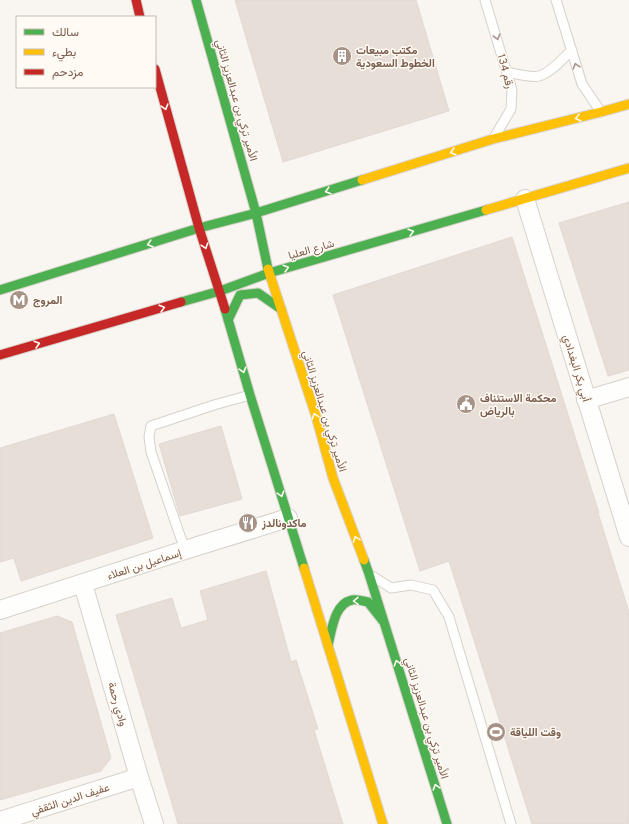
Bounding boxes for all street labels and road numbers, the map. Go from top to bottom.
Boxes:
street label: الأمير تركي بن عبدالعزيز الثاني [210,38,260,163]
street label: رقم 134 [494,52,516,90]
street label: شارع العليا [287,237,336,263]
street label: أبي بكر البغدادي [557,333,593,405]
street label: الأمير تركي بن عبدالعزيز الثاني [297,349,349,474]
street label: إسماعيل بن العلاء [105,546,184,584]
street label: الأمير تركي بن عبدالعزيز الثاني [399,656,451,781]
street label: وادي رحمة [102,681,130,729]
street label: عفيف الدين الثقفي [29,781,112,821]

